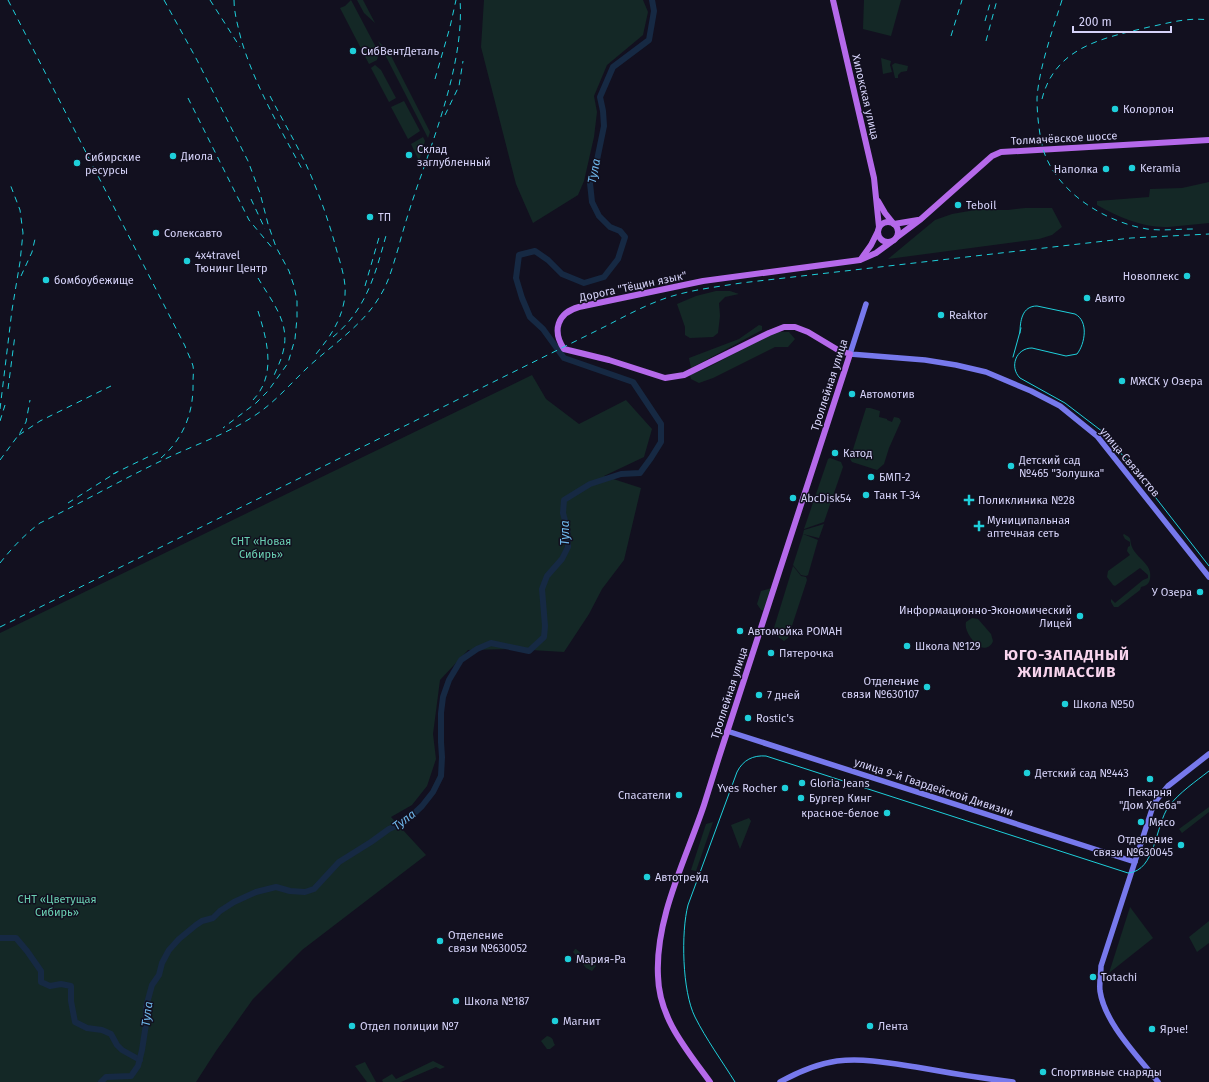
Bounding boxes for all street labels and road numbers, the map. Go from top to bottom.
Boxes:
street label: Хилокская улица [849,53,882,141]
street label: Толмачёвское шоссе [1010,129,1118,148]
street label: Дорога "Тёщин язык" [577,269,688,304]
street label: Троллейная улица [808,338,850,433]
street label: улица Связистов [1097,425,1162,500]
street label: Троллейная улица [708,646,750,741]
street label: улица 9-й Гвардейской Дивизии [852,756,1015,819]

